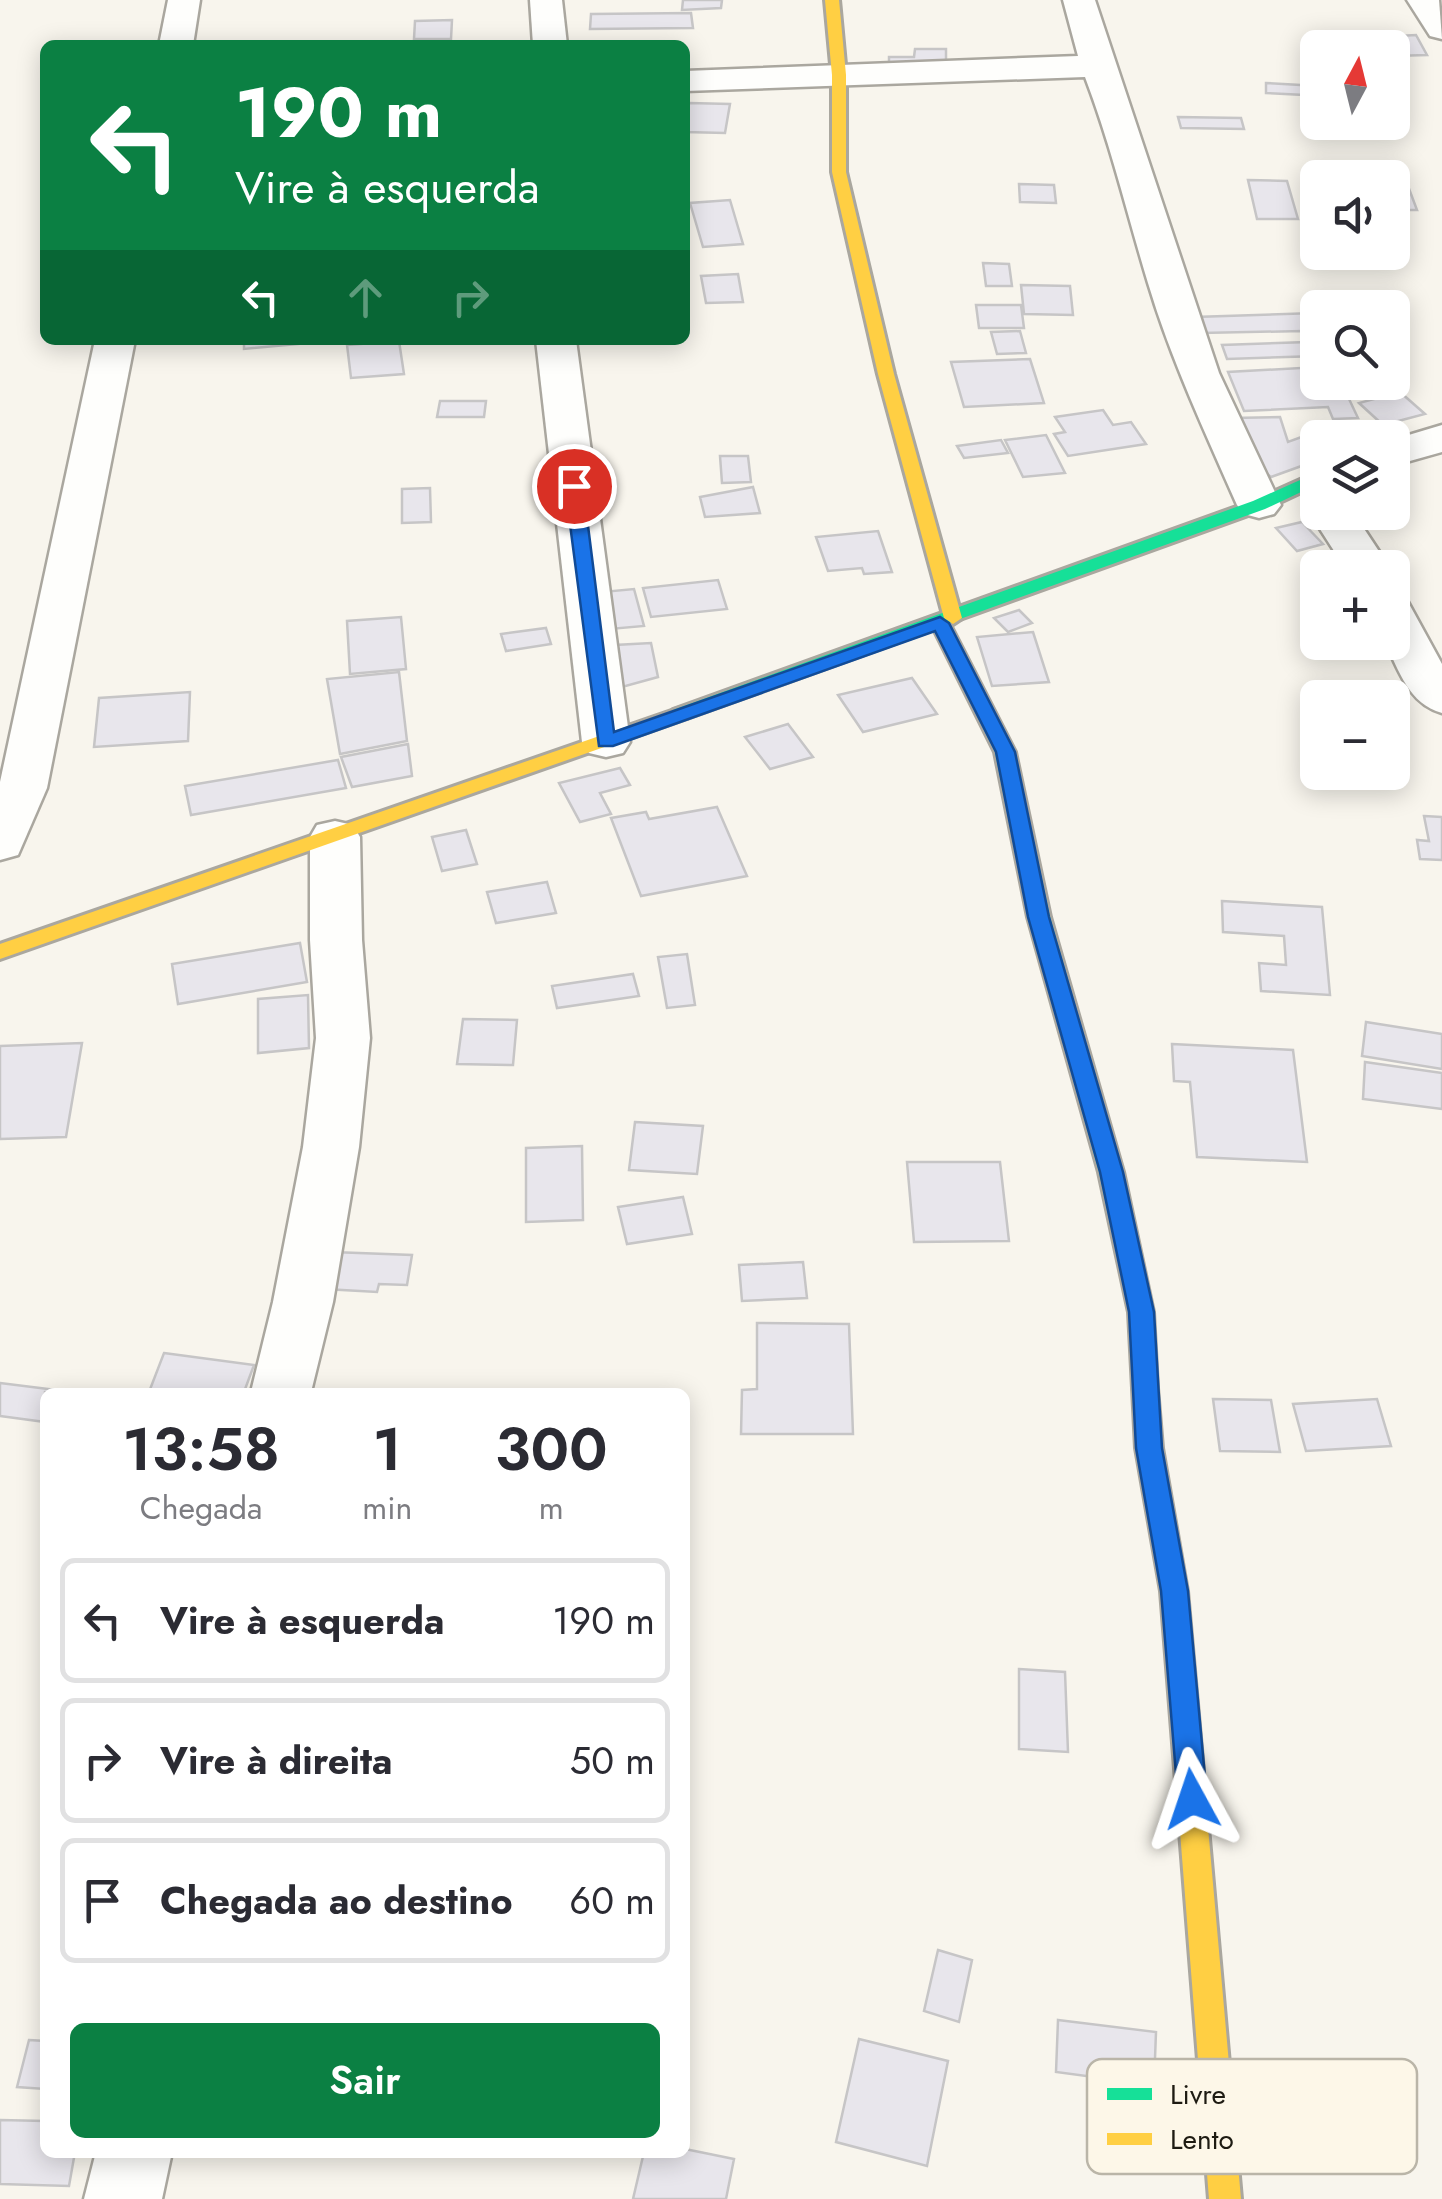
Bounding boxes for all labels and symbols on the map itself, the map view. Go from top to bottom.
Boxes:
north arrow [1300,30,1410,140]
pin [532,444,617,529]
position arrow [1140,1747,1244,1851]
legend [1087,2059,1417,2174]
text: Livre [1170,2074,1226,2115]
text: Lento [1170,2119,1234,2160]

